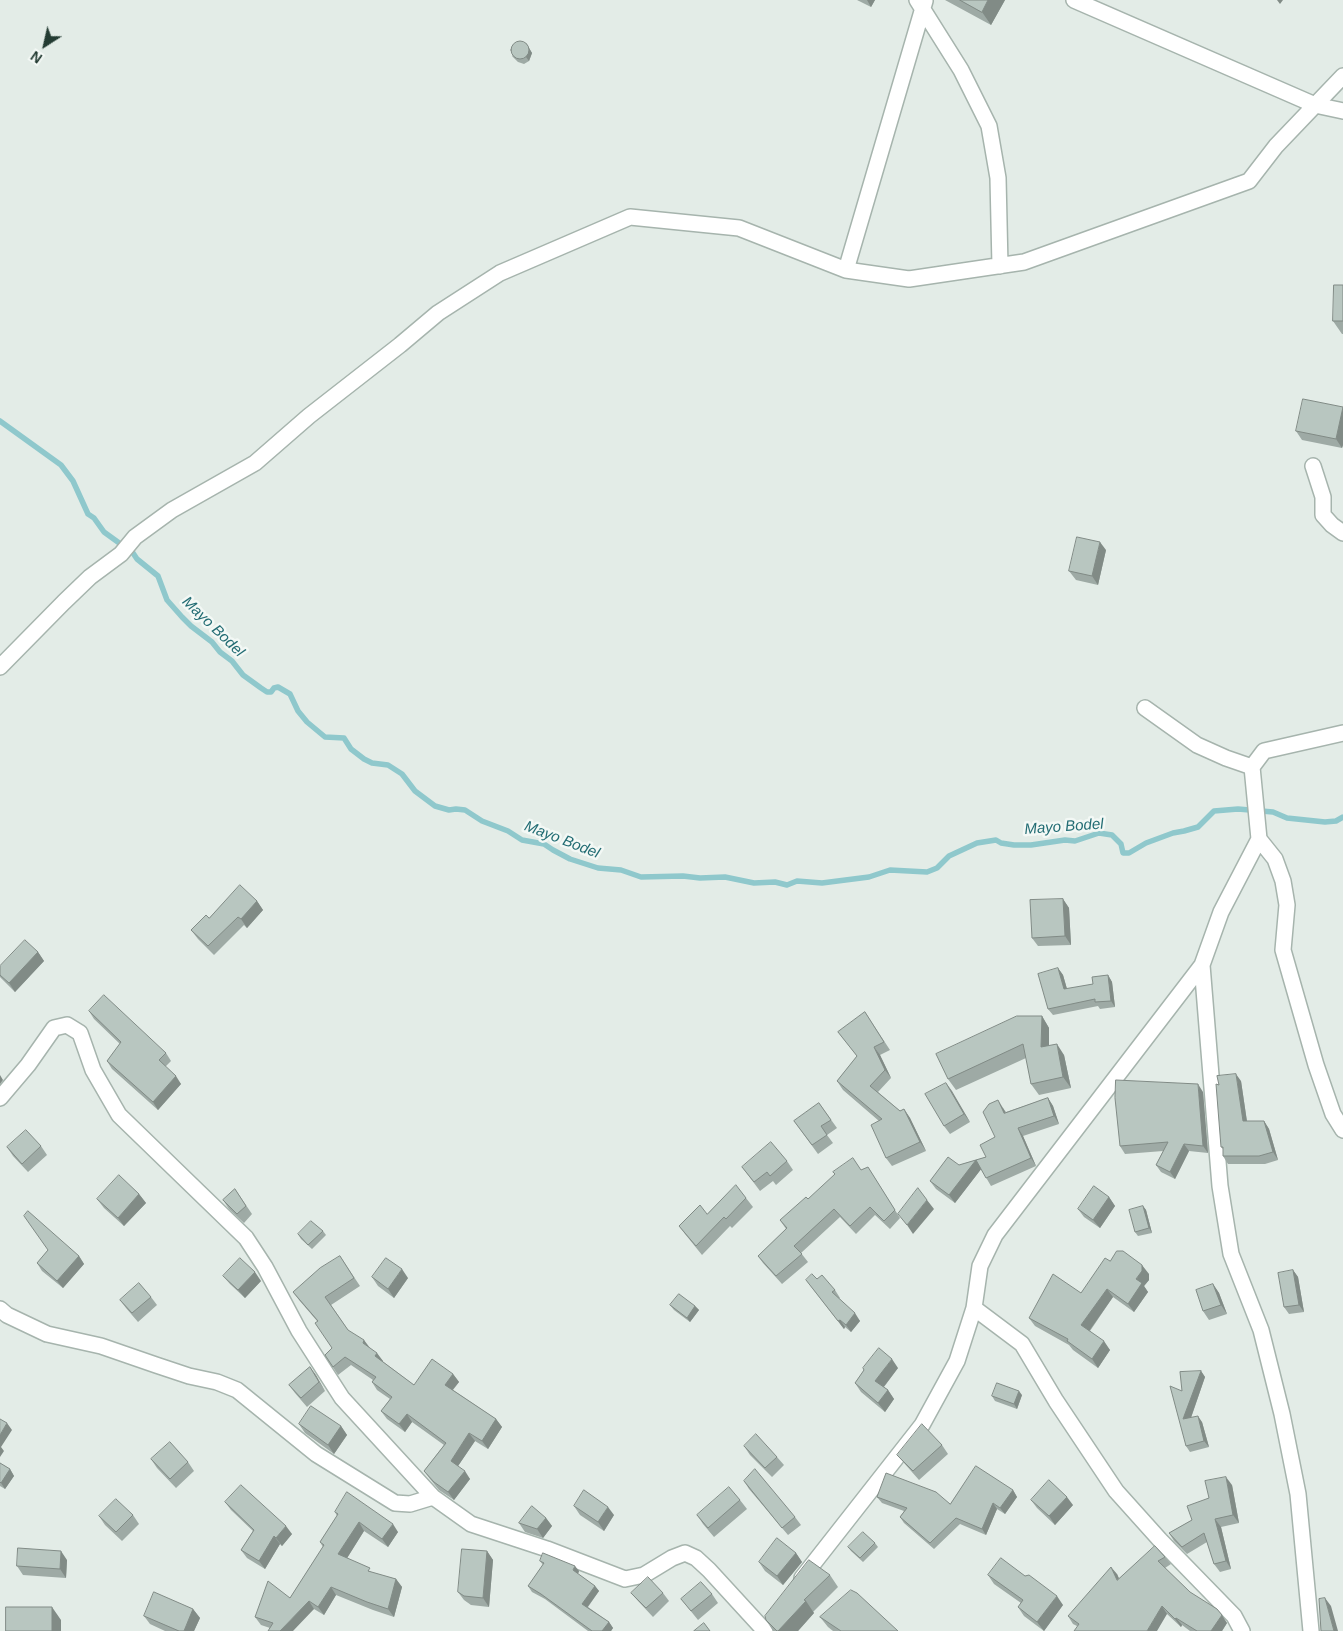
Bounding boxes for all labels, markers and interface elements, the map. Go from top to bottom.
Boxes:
north arrow [20,20,70,70]
text: N [28,48,45,67]
water label: Mayo Bodel [178,593,248,661]
water label: Mayo Bodel [1024,815,1104,839]
water label: Mayo Bodel [522,817,602,863]

